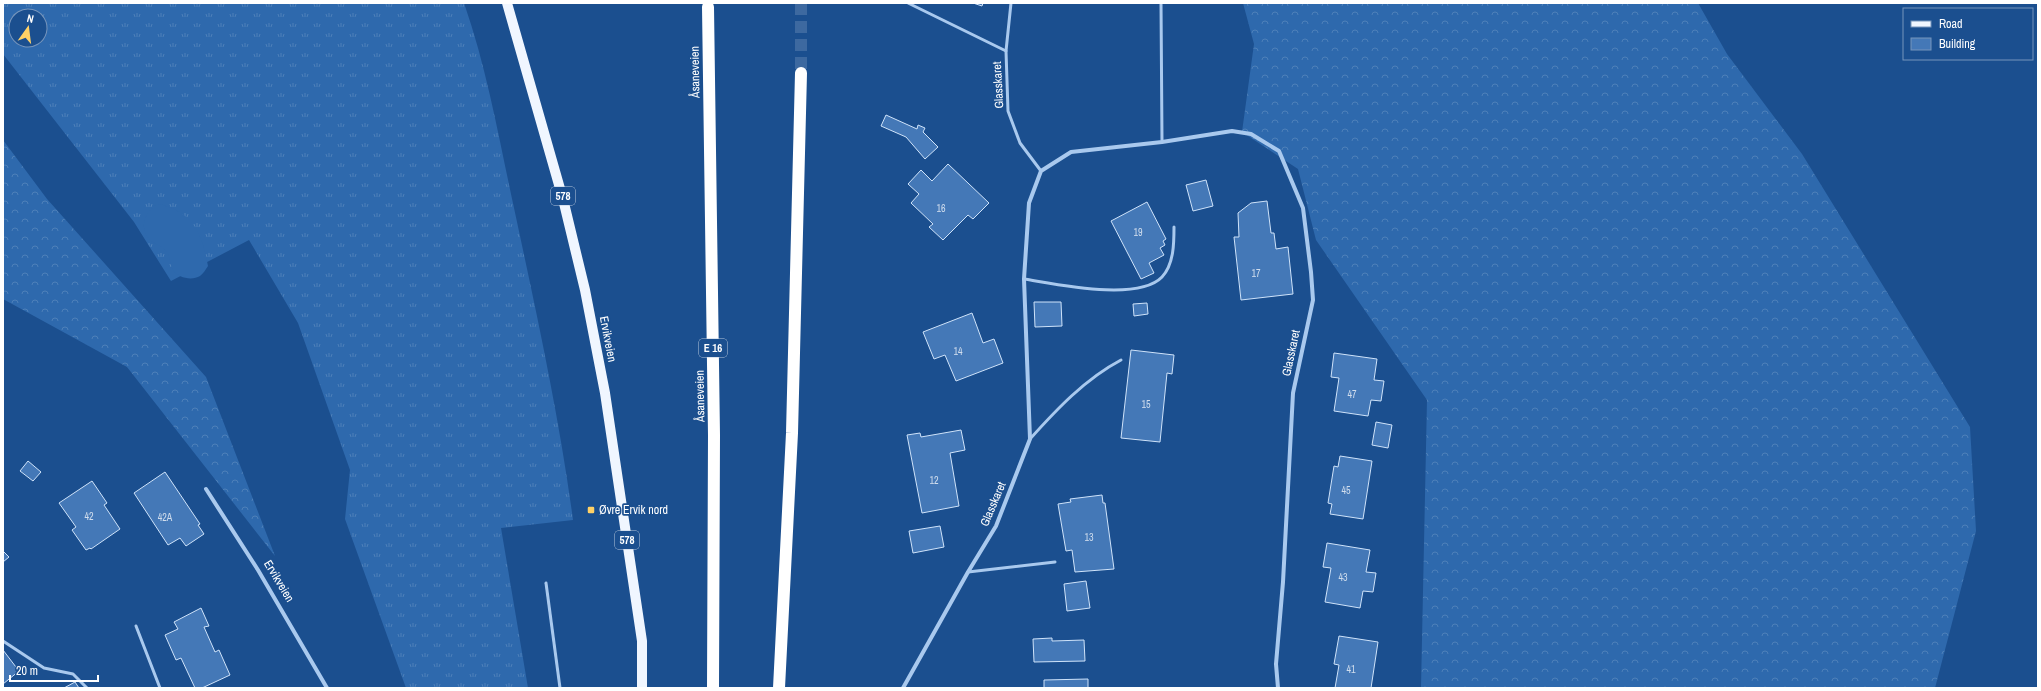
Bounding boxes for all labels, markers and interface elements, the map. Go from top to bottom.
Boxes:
north arrow [8,8,48,48]
legend [1903,8,2033,60]
text: N [26,11,35,26]
text: Road [1939,16,1963,32]
text: Building [1939,36,1976,52]
street label: Åsaneveien [687,46,703,99]
street label: Glasskaret [989,61,1007,109]
road number: 578 [551,187,575,205]
house number: 16 [936,202,946,215]
house number: 19 [1133,226,1143,239]
house number: 17 [1251,267,1261,280]
street label: Ervikveien [596,315,620,363]
street label: Glasskaret [1278,328,1304,378]
road number: E 16 [699,339,727,357]
house number: 14 [953,345,963,358]
street label: Åsaneveien [692,370,708,423]
house number: 47 [1347,388,1357,401]
house number: 15 [1141,398,1151,411]
house number: 12 [929,474,939,487]
street label: Glasskaret [976,479,1010,529]
house number: 45 [1341,484,1351,497]
place label: Øvre Ervik nord [599,502,668,518]
marker: Øvre Ervik nord [586,505,596,515]
house number: 42 [84,510,94,523]
house number: 42A [158,511,173,524]
road number: 578 [615,531,639,549]
house number: 13 [1084,531,1094,544]
street label: Ervikveien [260,557,298,605]
house number: 43 [1338,571,1348,584]
scale bar [10,657,98,683]
text: 20 m [16,663,38,679]
house number: 41 [1346,663,1356,676]

